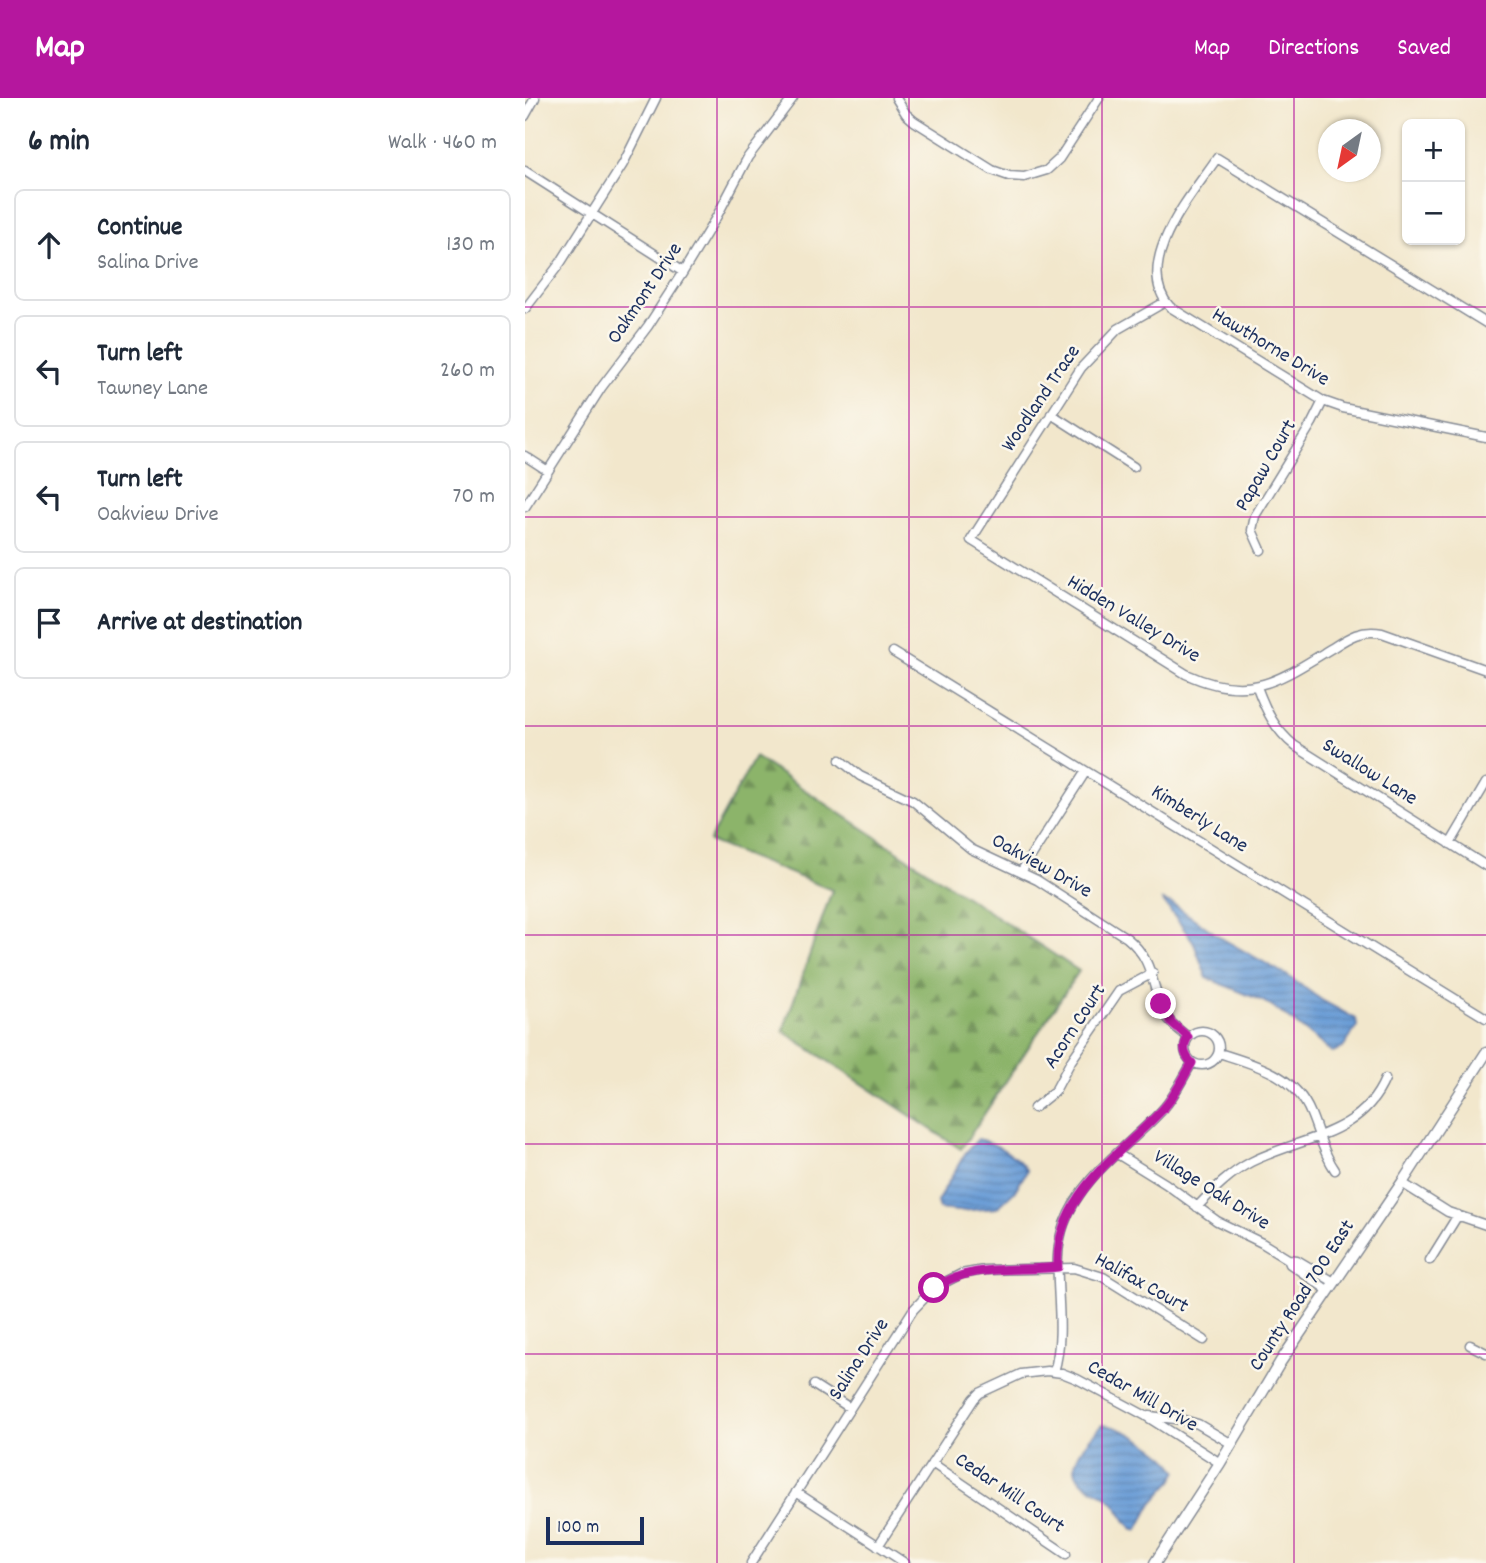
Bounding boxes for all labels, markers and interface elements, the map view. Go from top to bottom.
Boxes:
text: Map [35,26,85,73]
text: Map [1194,32,1230,66]
text: Directions [1268,32,1359,66]
text: Saved [1397,32,1451,66]
north arrow [1318,119,1381,182]
map controls [1402,119,1465,245]
button: + [1402,119,1465,182]
text: 6 min [28,122,90,165]
text: Walk · 460 m [388,127,497,160]
button: − [1402,182,1465,245]
text: Continue [97,210,182,247]
icon: ahead [30,226,68,264]
text: 130 m [446,229,495,262]
street label: Oakmont Drive [601,237,691,351]
text: Salina Drive [97,247,199,280]
street label: Hawthorne Drive [1205,301,1335,395]
text: Turn left [97,336,183,373]
street label: Woodland Trace [995,339,1089,459]
icon: left [30,352,68,390]
text: 260 m [440,355,495,388]
text: Tawney Lane [97,373,208,406]
street label: Papaw Court [1229,414,1306,517]
text: Turn left [97,462,183,499]
icon: left [30,478,68,516]
text: 70 m [453,481,495,514]
text: Oakview Drive [97,499,219,532]
street label: Hidden Valley Drive [1061,568,1205,672]
icon: arrive [30,604,68,642]
text: Arrive at destination [97,605,302,642]
street label: Swallow Lane [1315,732,1423,814]
street label: Kimberly Lane [1144,778,1254,862]
street label: Oakview Drive [985,827,1097,907]
street label: Acorn Court [1037,978,1115,1075]
route end [1145,988,1176,1019]
street label: Village Oak Drive [1147,1143,1275,1239]
street label: County Road 700 East [1243,1214,1363,1378]
street label: Halifax Court [1088,1246,1194,1322]
route start [918,1272,949,1303]
street label: Salina Drive [822,1313,898,1407]
street label: Cedar Mill Drive [1081,1353,1203,1441]
street label: Cedar Mill Court [948,1446,1070,1542]
scale bar [546,1514,644,1546]
text: 100 m [557,1515,599,1542]

